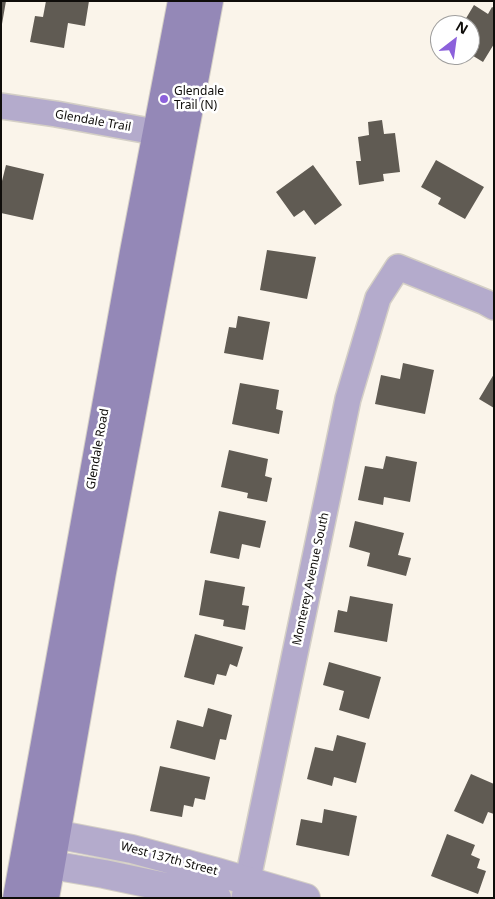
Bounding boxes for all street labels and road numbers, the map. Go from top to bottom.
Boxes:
street label: Glendale Trail [54,107,132,135]
street label: Glendale Road [84,407,112,491]
street label: Monterey Avenue South [290,511,332,647]
street label: West 137th Street [119,839,219,879]

